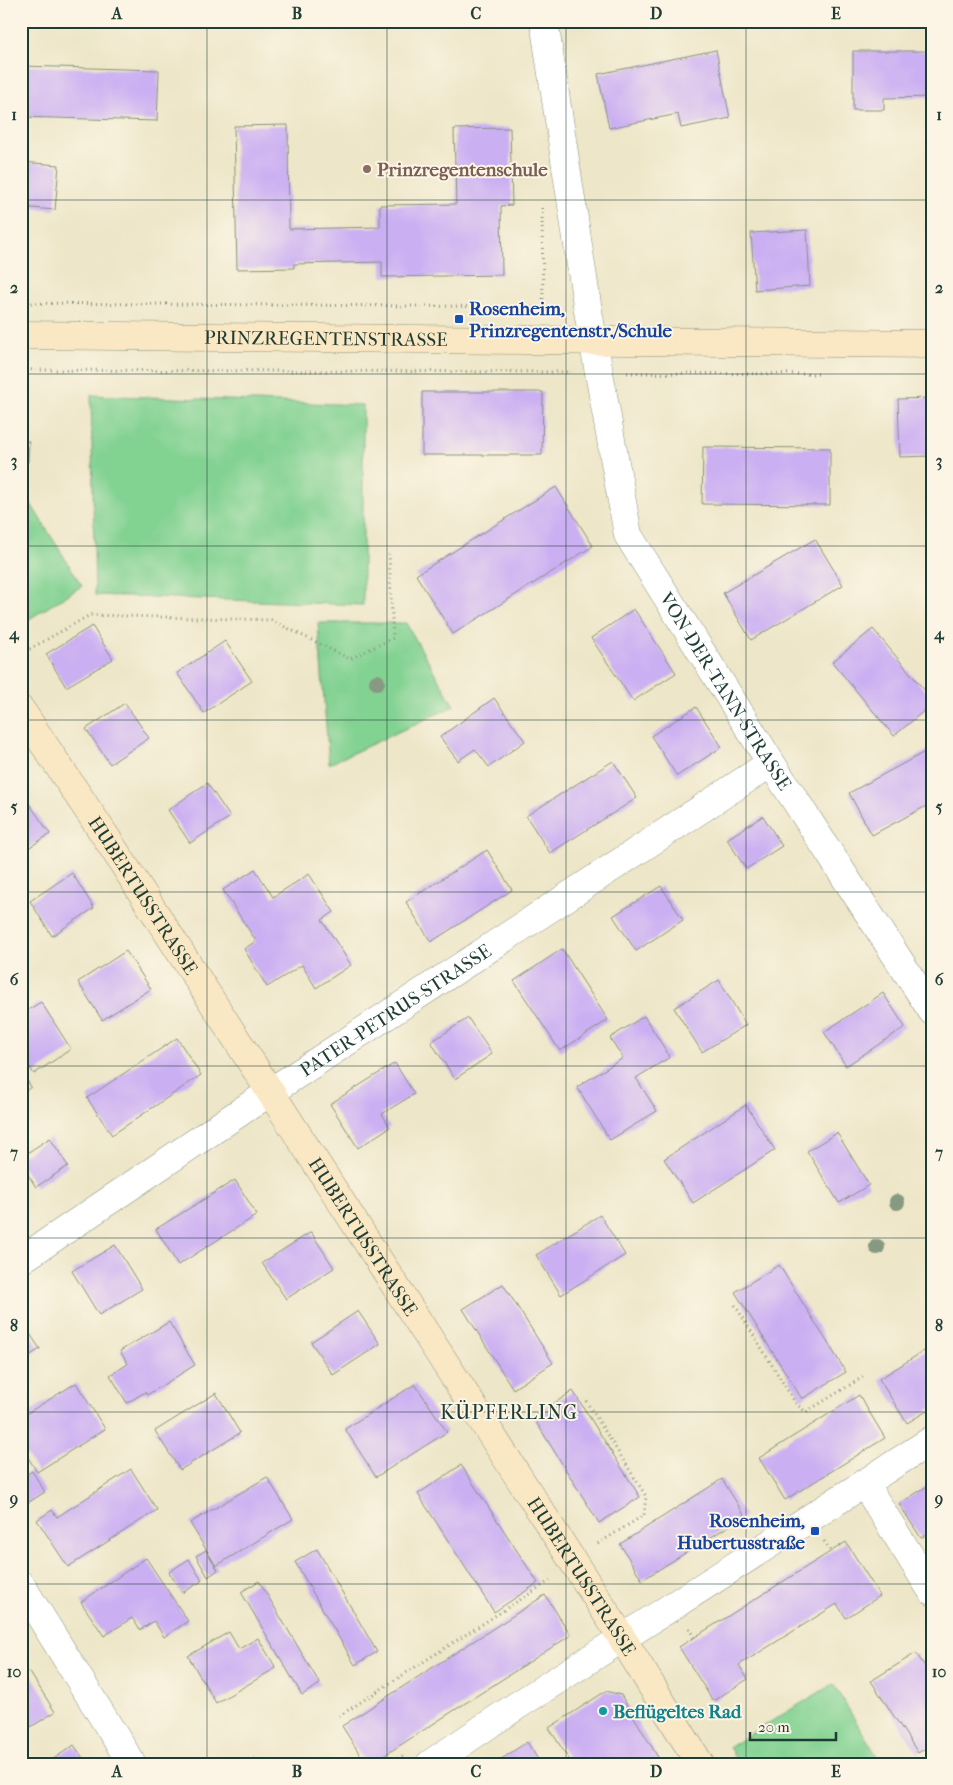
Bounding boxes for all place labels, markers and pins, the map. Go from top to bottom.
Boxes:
place label: Prinzregentenschule [377,159,548,181]
marker: Prinzregentenschule [361,163,373,175]
place label: Rosenheim, Prinzregentenstr./Schule [469,298,673,342]
marker: Rosenheim, Prinzregentenstr./Schule [453,313,465,325]
place label: Rosenheim, Hubertusstraße [677,1510,806,1554]
marker: Rosenheim, Hubertusstraße [809,1525,821,1537]
place label: Beflügeltes Rad [613,1701,742,1723]
marker: Beflügeltes Rad [597,1705,609,1717]

